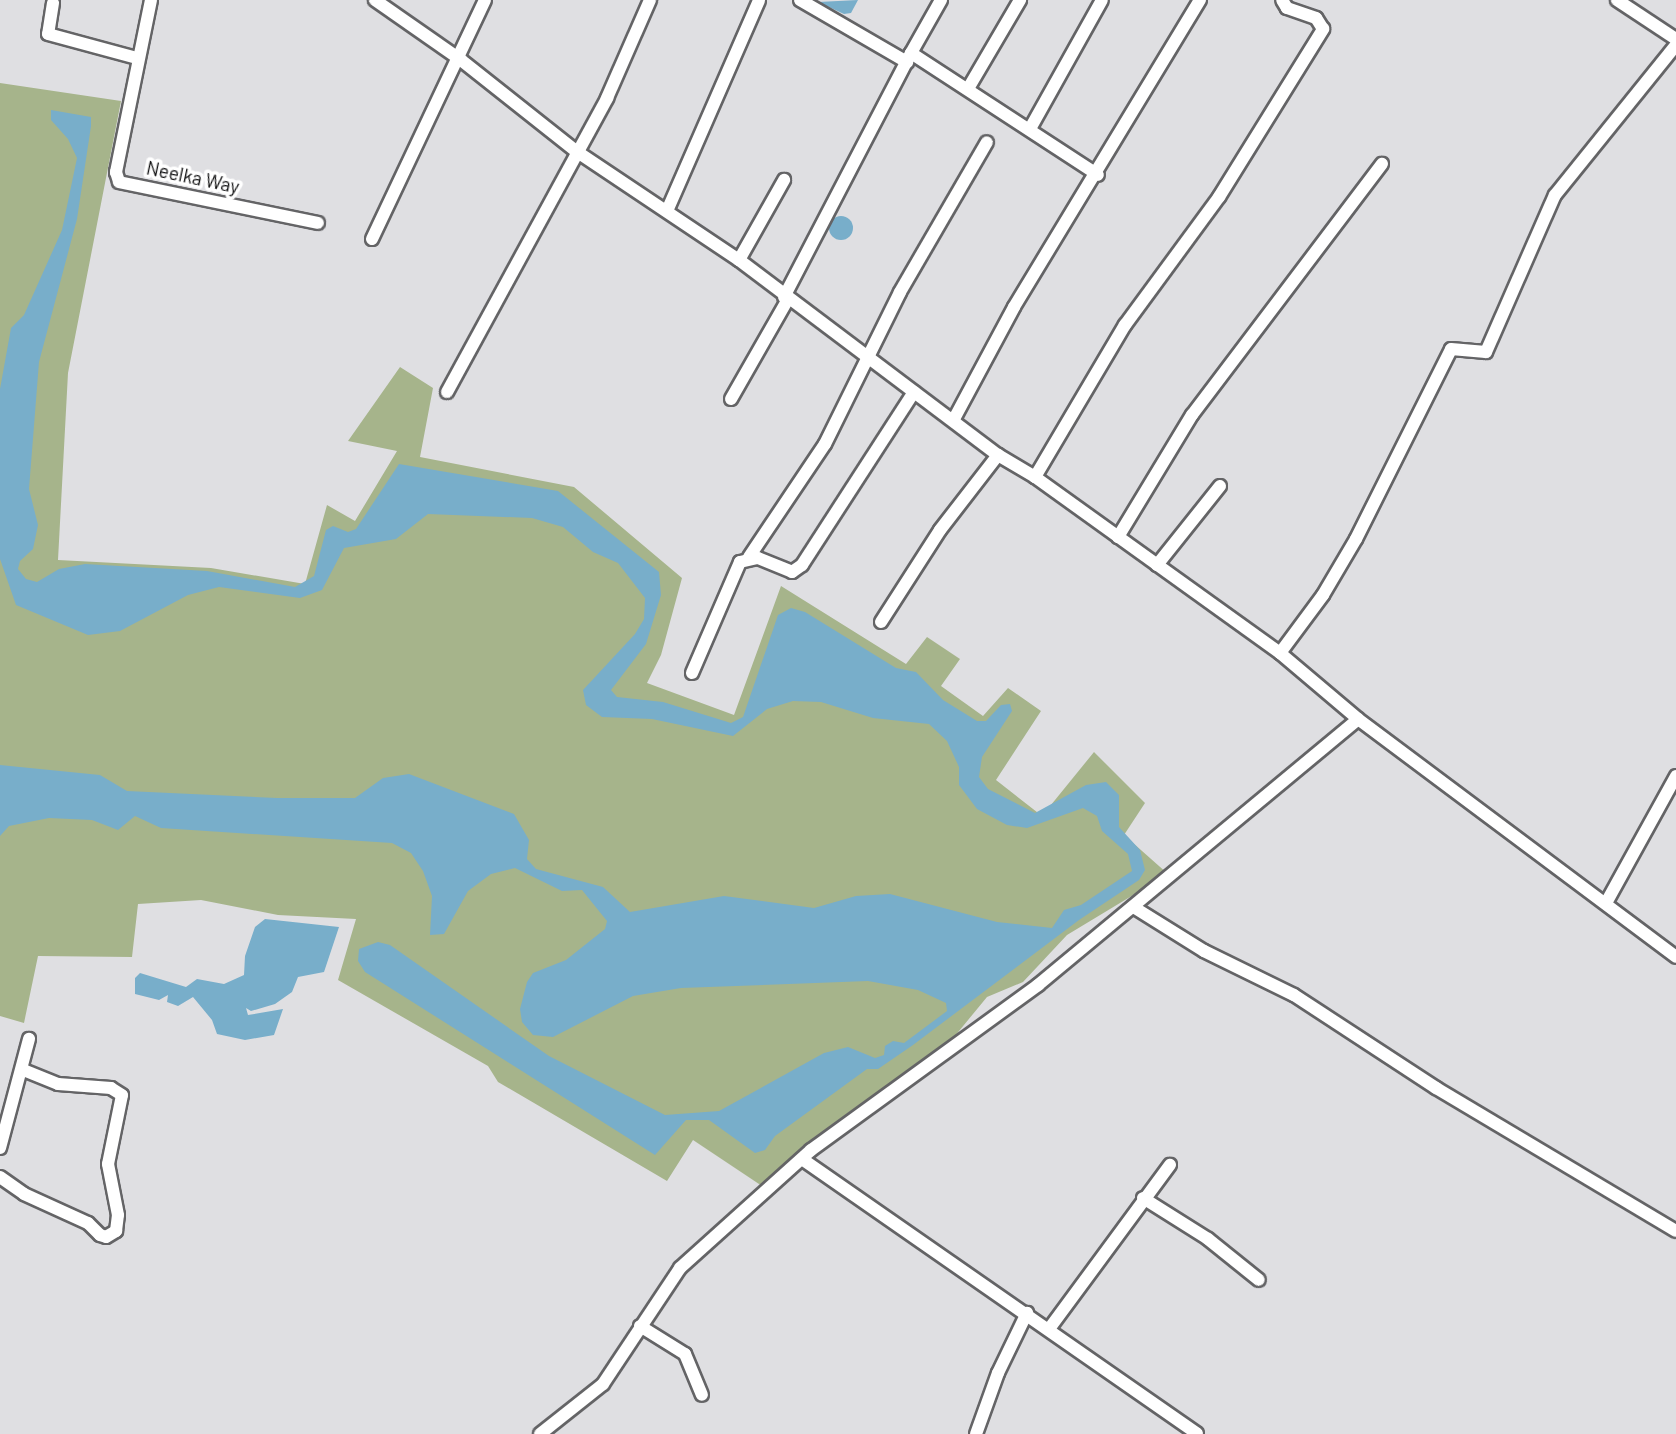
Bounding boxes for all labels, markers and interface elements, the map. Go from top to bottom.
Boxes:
street label: Neelka Way [144,156,242,198]

